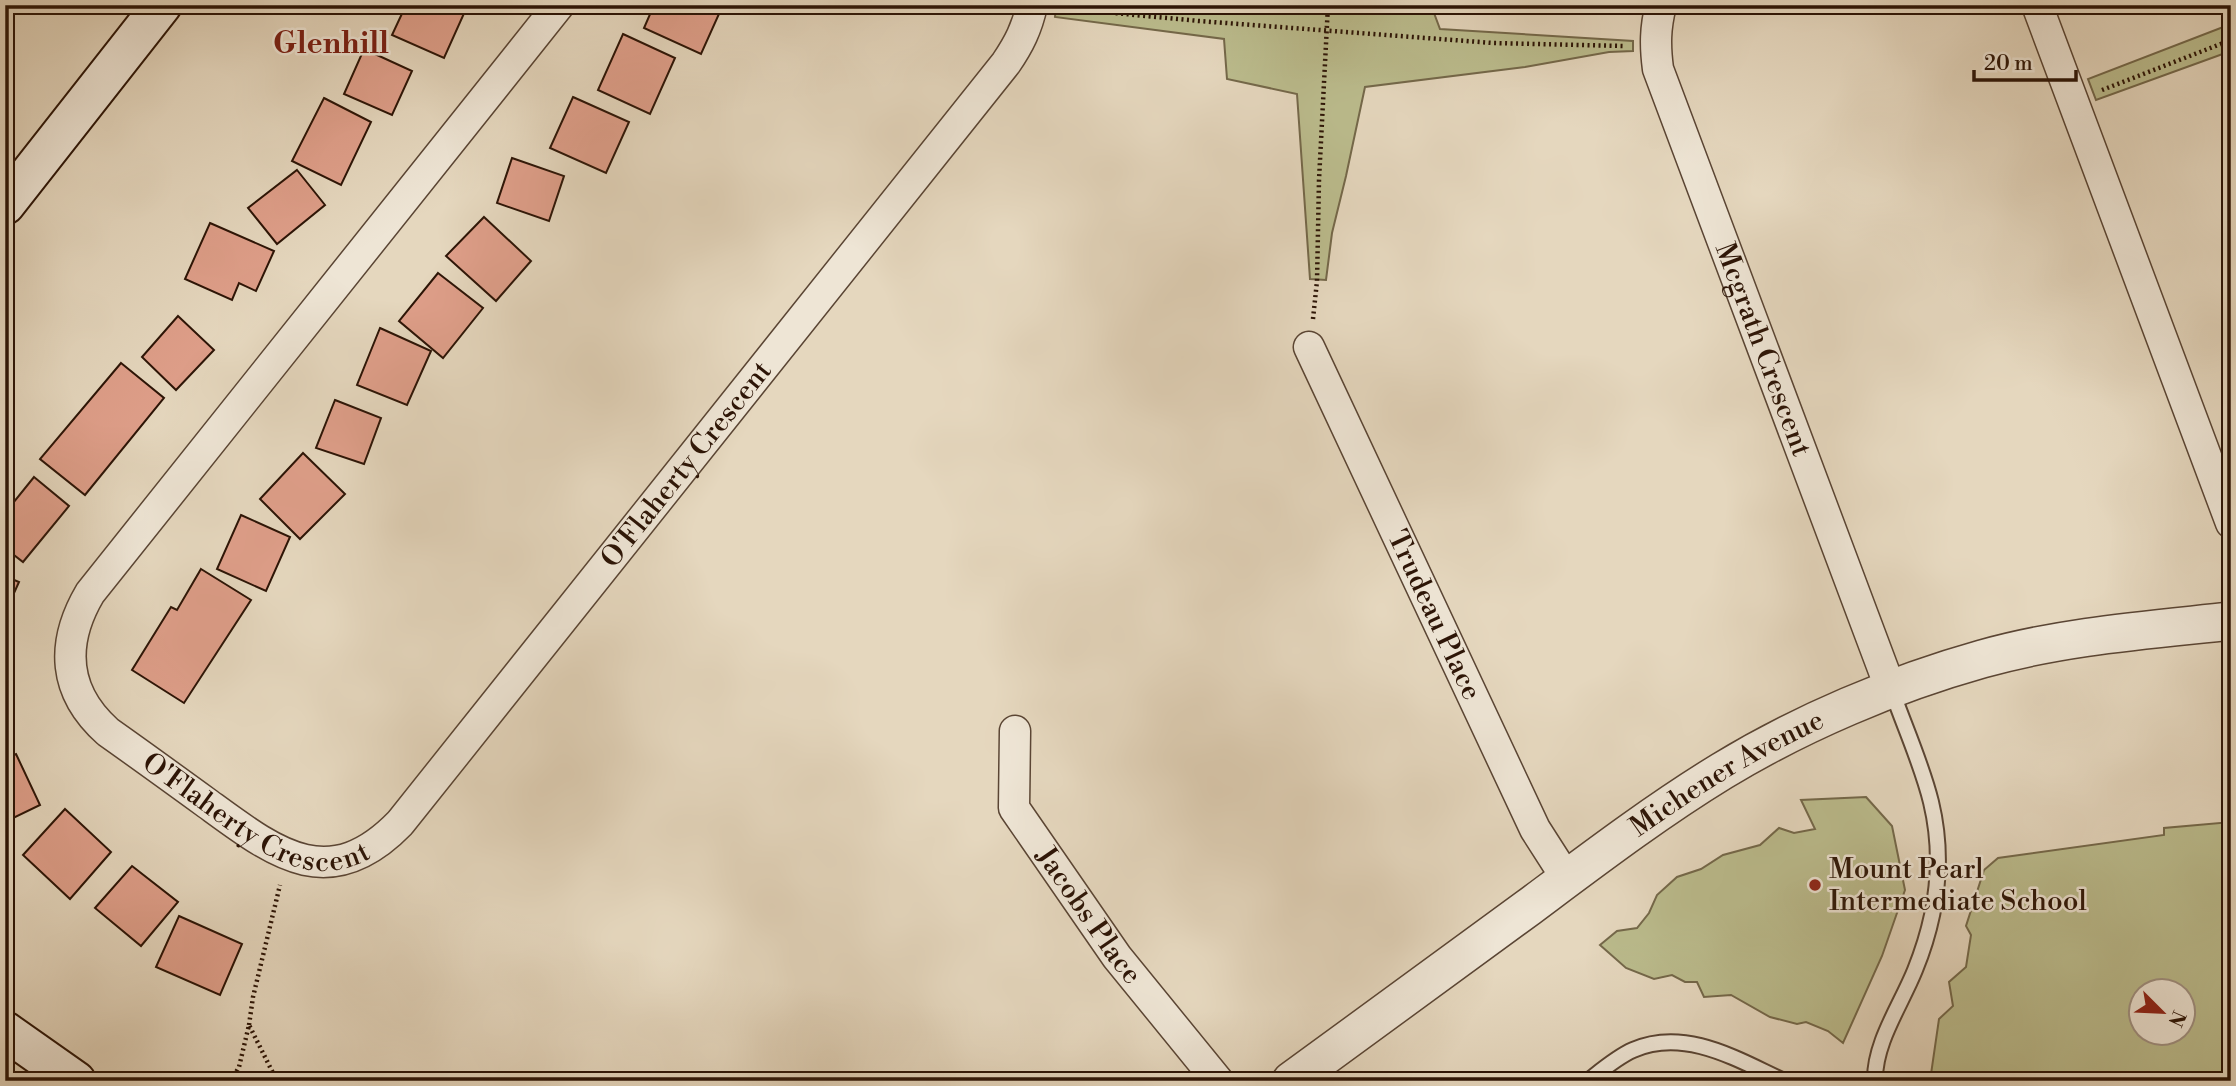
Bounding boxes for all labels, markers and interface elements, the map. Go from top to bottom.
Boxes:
district label: Glenhill [273,25,389,63]
scale bar [1974,38,2075,82]
text: 20 m [1984,51,2033,77]
street label: Mcgrath Crescent [1707,238,1819,461]
street label: O'Flaherty Crescent [593,354,779,575]
street label: Trudeau Place [1380,525,1489,705]
street label: Michener Avenue [1623,702,1829,845]
street label: O'Flaherty Crescent [135,745,376,880]
street label: Jacobs Place [1028,839,1149,991]
place label: Mount Pearl Intermediate School [1829,852,2087,919]
marker: Mount Pearl Intermediate School [1807,877,1823,893]
north arrow [2128,978,2198,1048]
text: N [2163,1007,2191,1030]

